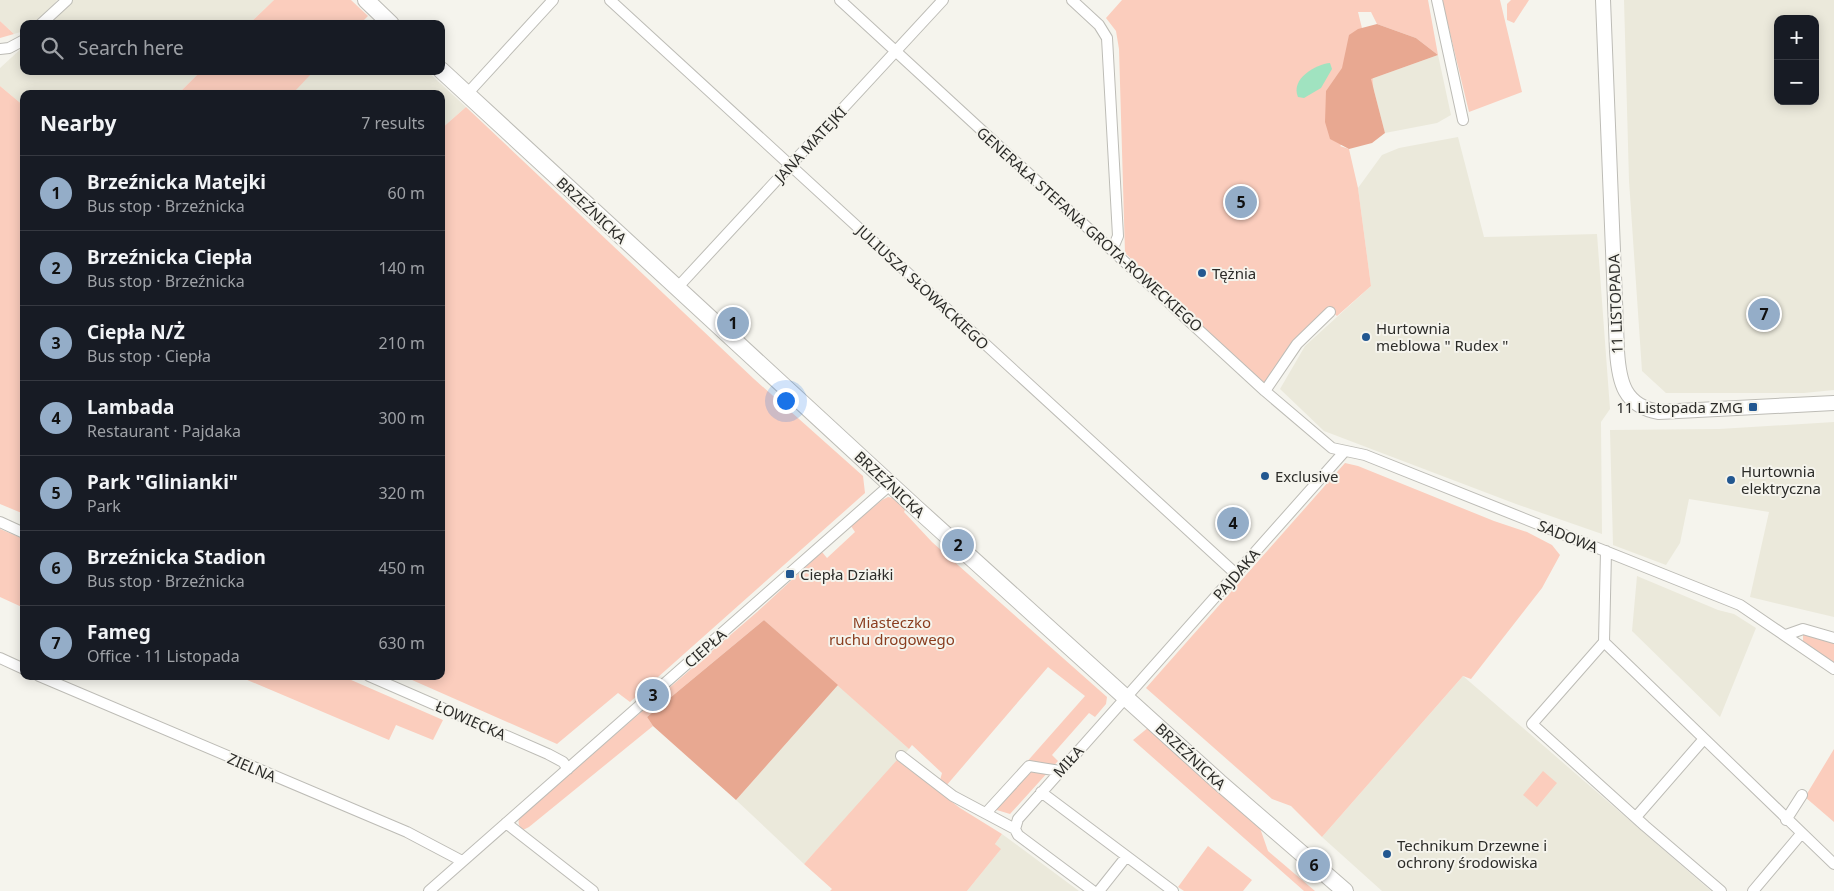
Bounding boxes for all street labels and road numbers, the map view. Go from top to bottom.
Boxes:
street label: JANA MATEJKI [768,102,850,188]
street label: GENERAŁA STEFANA GROTA-ROWECKIEGO [973,122,1207,336]
street label: BRZEŹNICKA [552,172,632,248]
street label: JULIUSZA SŁOWACKIEGO [851,219,993,354]
street label: 11 LISTOPADA [1603,253,1627,354]
street label: BRZEŹNICKA [850,446,930,522]
street label: SADOWA [1535,515,1601,557]
street label: PAJDAKA [1208,544,1264,604]
street label: CIEPŁA [680,624,731,672]
street label: ŁOWIECKA [433,696,510,745]
street label: BRZEŹNICKA [1151,718,1231,794]
street label: MIŁA [1048,741,1088,781]
street label: ZIELNA [225,748,280,786]

